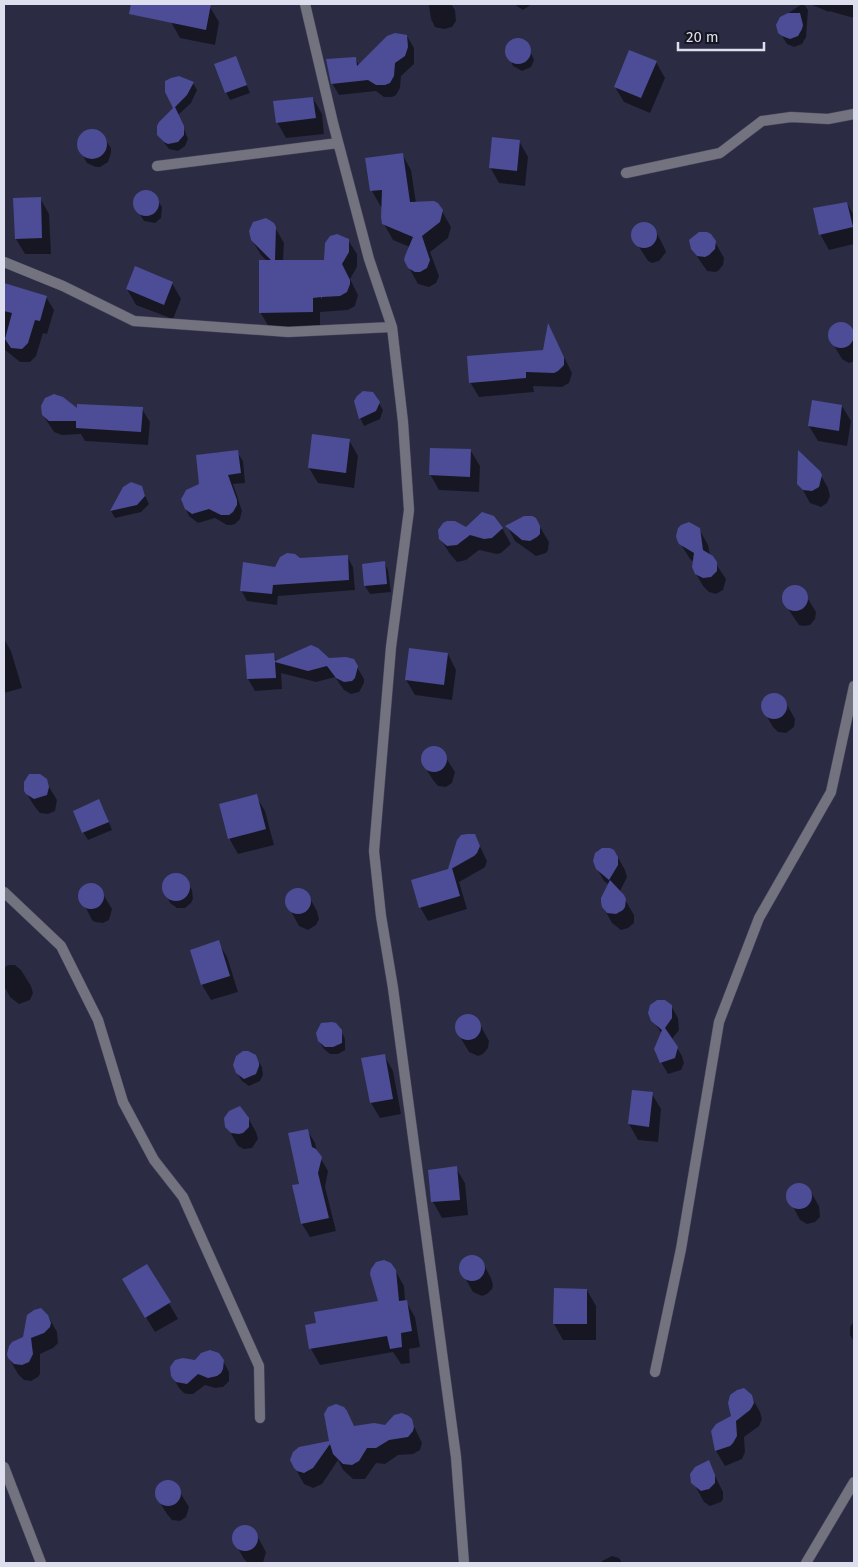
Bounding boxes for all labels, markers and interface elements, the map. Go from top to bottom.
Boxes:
scale bar [678,20,764,52]
text: 20 m [686,28,719,46]

